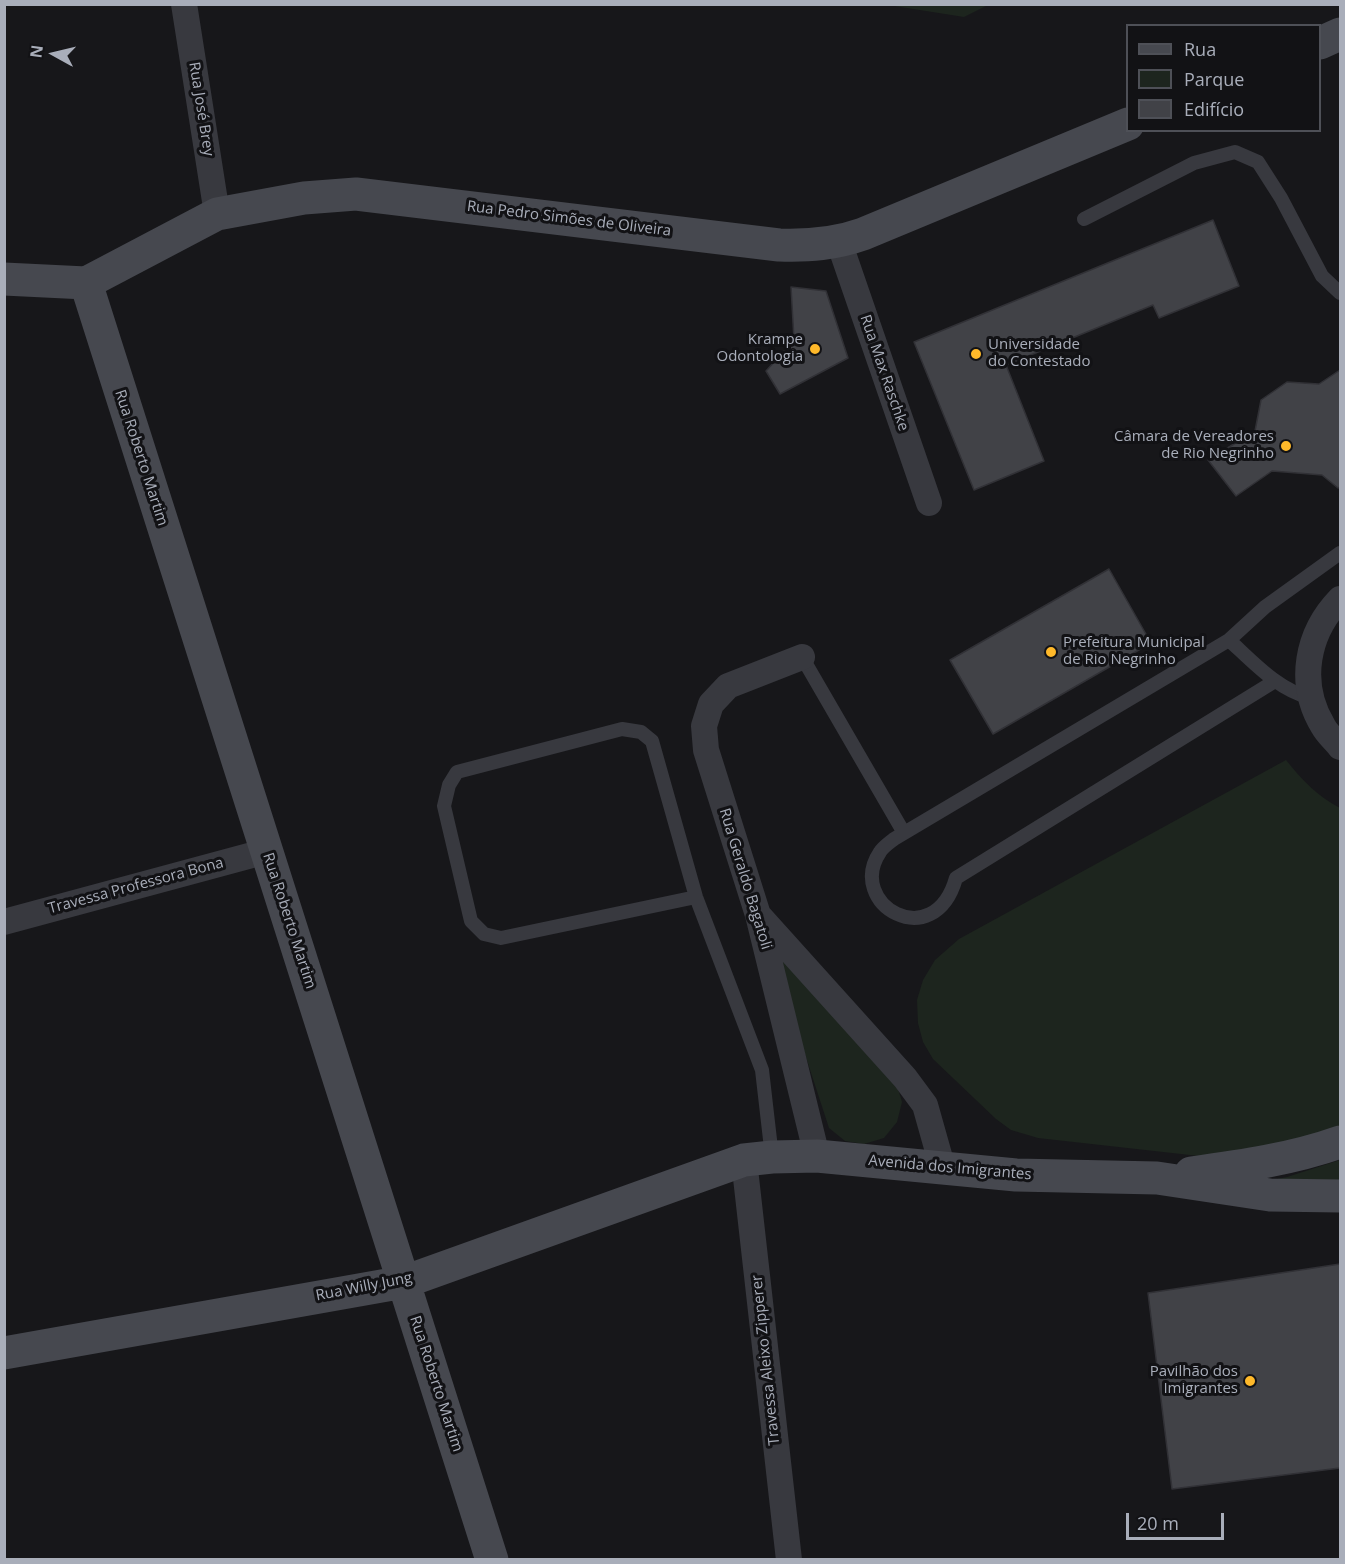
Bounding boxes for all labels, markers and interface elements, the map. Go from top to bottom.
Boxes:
north arrow [24,24,84,84]
legend [1126,24,1321,132]
text: Rua [1184,37,1216,61]
text: N [24,44,48,59]
street label: Rua José Brey [185,61,217,157]
text: Parque [1184,67,1244,91]
text: Edifício [1184,97,1244,121]
street label: Rua Pedro Simões de Oliveira [466,198,672,240]
street label: Rua Max Raschke [856,313,912,433]
place label: Krampe Odontologia [716,331,803,366]
place label: Universidade do Contestado [988,336,1091,371]
marker: Krampe Odontologia [808,342,822,356]
marker: Universidade do Contestado [969,347,983,361]
street label: Rua Roberto Martim [111,388,171,528]
place label: Câmara de Vereadores de Rio Negrinho [1114,428,1274,463]
marker: Câmara de Vereadores de Rio Negrinho [1279,439,1293,453]
place label: Prefeitura Municipal de Rio Negrinho [1063,634,1205,669]
marker: Prefeitura Municipal de Rio Negrinho [1044,645,1058,659]
street label: Rua Geraldo Bagatoli [715,806,775,952]
street label: Rua Roberto Martim [259,851,319,991]
street label: Travessa Professora Bona [46,854,226,918]
street label: Avenida dos Imigrantes [868,1152,1032,1184]
street label: Rua Willy Jung [314,1269,414,1305]
street label: Travessa Aleixo Zipperer [748,1274,784,1446]
street label: Rua Roberto Martim [406,1314,466,1454]
place label: Pavilhão dos Imigrantes [1150,1363,1238,1398]
marker: Pavilhão dos Imigrantes [1243,1374,1257,1388]
scale bar [1129,1501,1226,1539]
text: 20 m [1137,1511,1179,1535]

